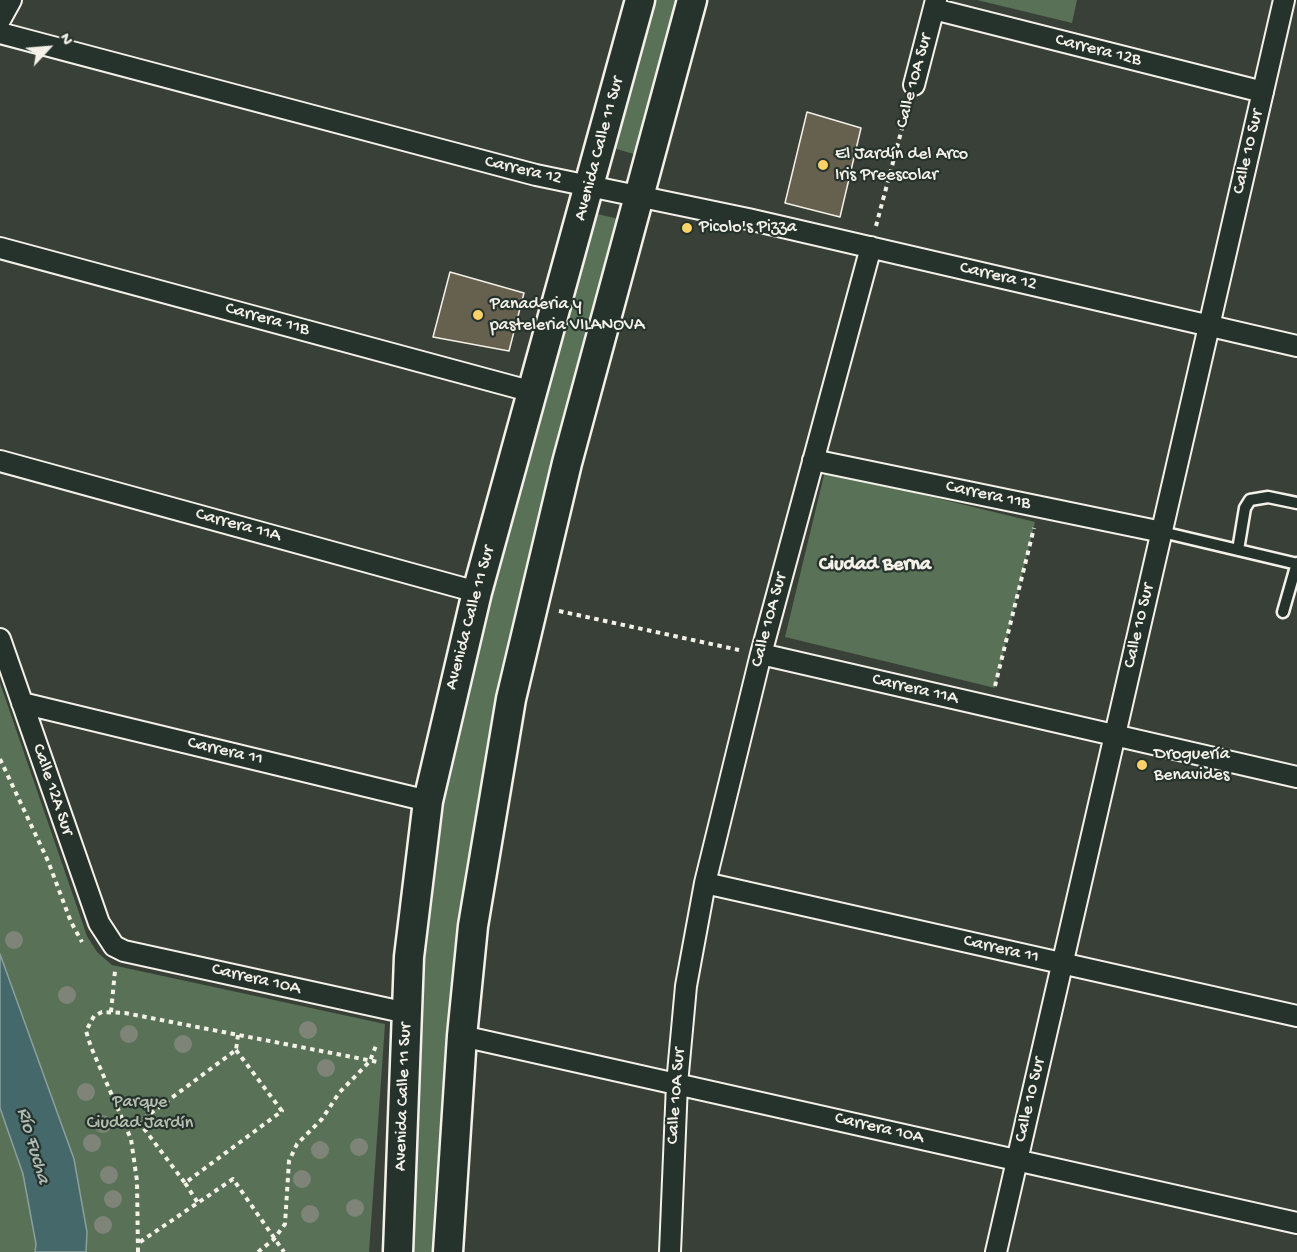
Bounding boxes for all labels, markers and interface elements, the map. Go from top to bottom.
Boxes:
north arrow [18,18,78,78]
street label: Carrera 12B [1053,30,1143,72]
text: N [54,31,75,49]
street label: Calle 10A Sur [892,31,938,131]
street label: Avenida Calle 11 Sur [570,75,630,223]
street label: Calle 10 Sur [1229,108,1269,196]
place label: El Jardín del Arco Iris Preescolar [835,144,968,186]
street label: Carrera 12 [482,152,564,190]
marker: El Jardín del Arco Iris Preescolar [816,158,830,172]
place label: Picolo's Pizza [699,217,797,239]
marker: Picolo's Pizza [680,221,694,235]
street label: Carrera 12 [957,258,1039,296]
place label: Panaderia y pasteleria VILANOVA [490,294,645,336]
street label: Carrera 11B [223,298,311,342]
marker: Panaderia y pasteleria VILANOVA [471,308,485,322]
street label: Carrera 11B [944,476,1032,516]
street label: Carrera 11A [193,504,283,548]
street label: Avenida Calle 11 Sur [441,544,501,692]
district label: Ciudad Berna [819,554,931,578]
street label: Calle 10A Sur [747,570,793,670]
street label: Calle 10 Sur [1120,582,1160,670]
street label: Carrera 11A [870,670,960,710]
street label: Carrera 11 [185,733,265,771]
street label: Calle 12A Sur [26,741,78,839]
place label: Droguería Benavides [1154,744,1230,786]
marker: Droguería Benavides [1135,758,1149,772]
street label: Carrera 11 [961,931,1041,969]
street label: Carrera 10A [209,959,303,1001]
street label: Avenida Calle 11 Sur [391,1023,417,1171]
street label: Calle 10A Sur [663,1047,691,1145]
street label: Calle 10 Sur [1011,1056,1051,1144]
park label: Parque Ciudad Jardín [87,1092,193,1134]
water label: Río Fucha [10,1105,54,1187]
street label: Carrera 10A [832,1108,926,1150]

